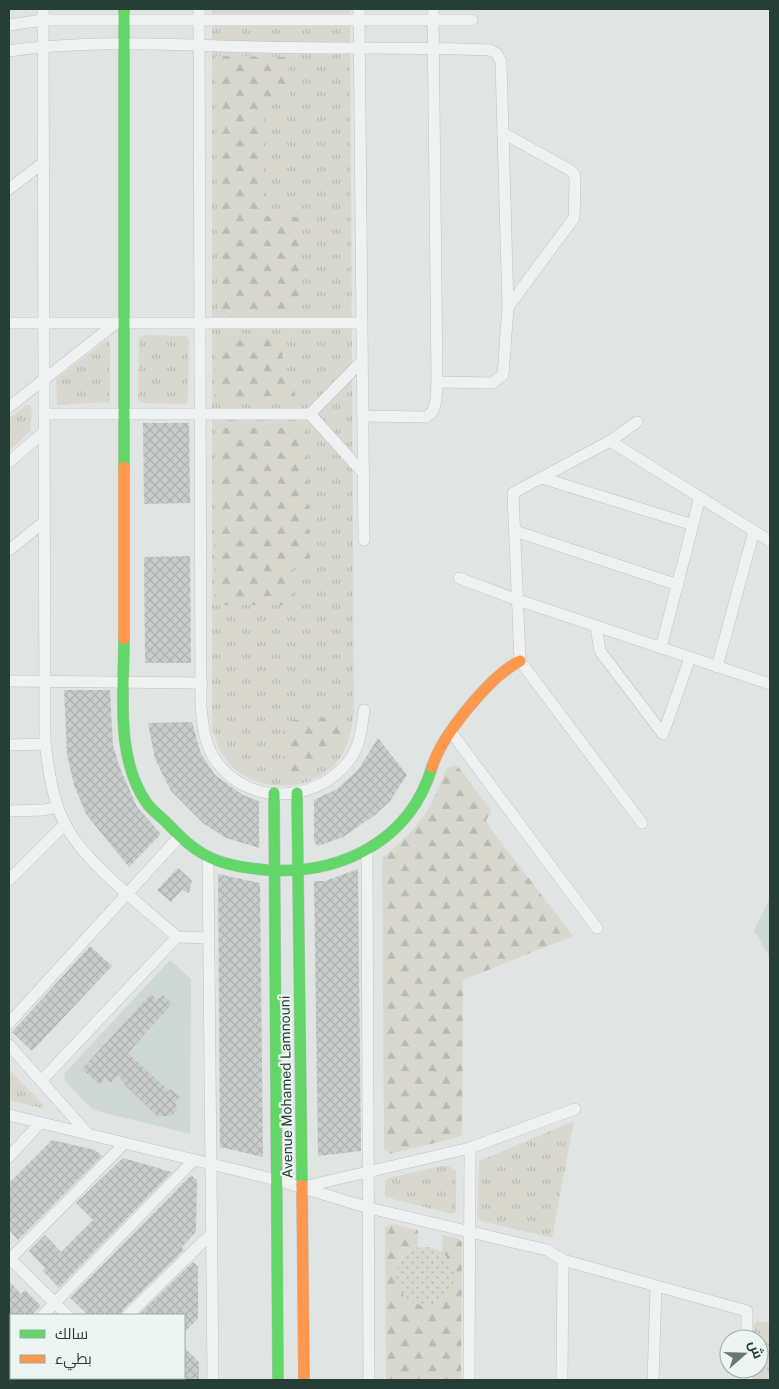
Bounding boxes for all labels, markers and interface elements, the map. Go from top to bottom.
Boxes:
street label: Avenue Mohamed Lamnouni [276,996,296,1178]
legend [10,1314,185,1379]
text: سالك [55,1325,88,1342]
north arrow [719,1329,769,1379]
text: ش [745,1338,767,1361]
text: بطيء [55,1350,92,1371]

